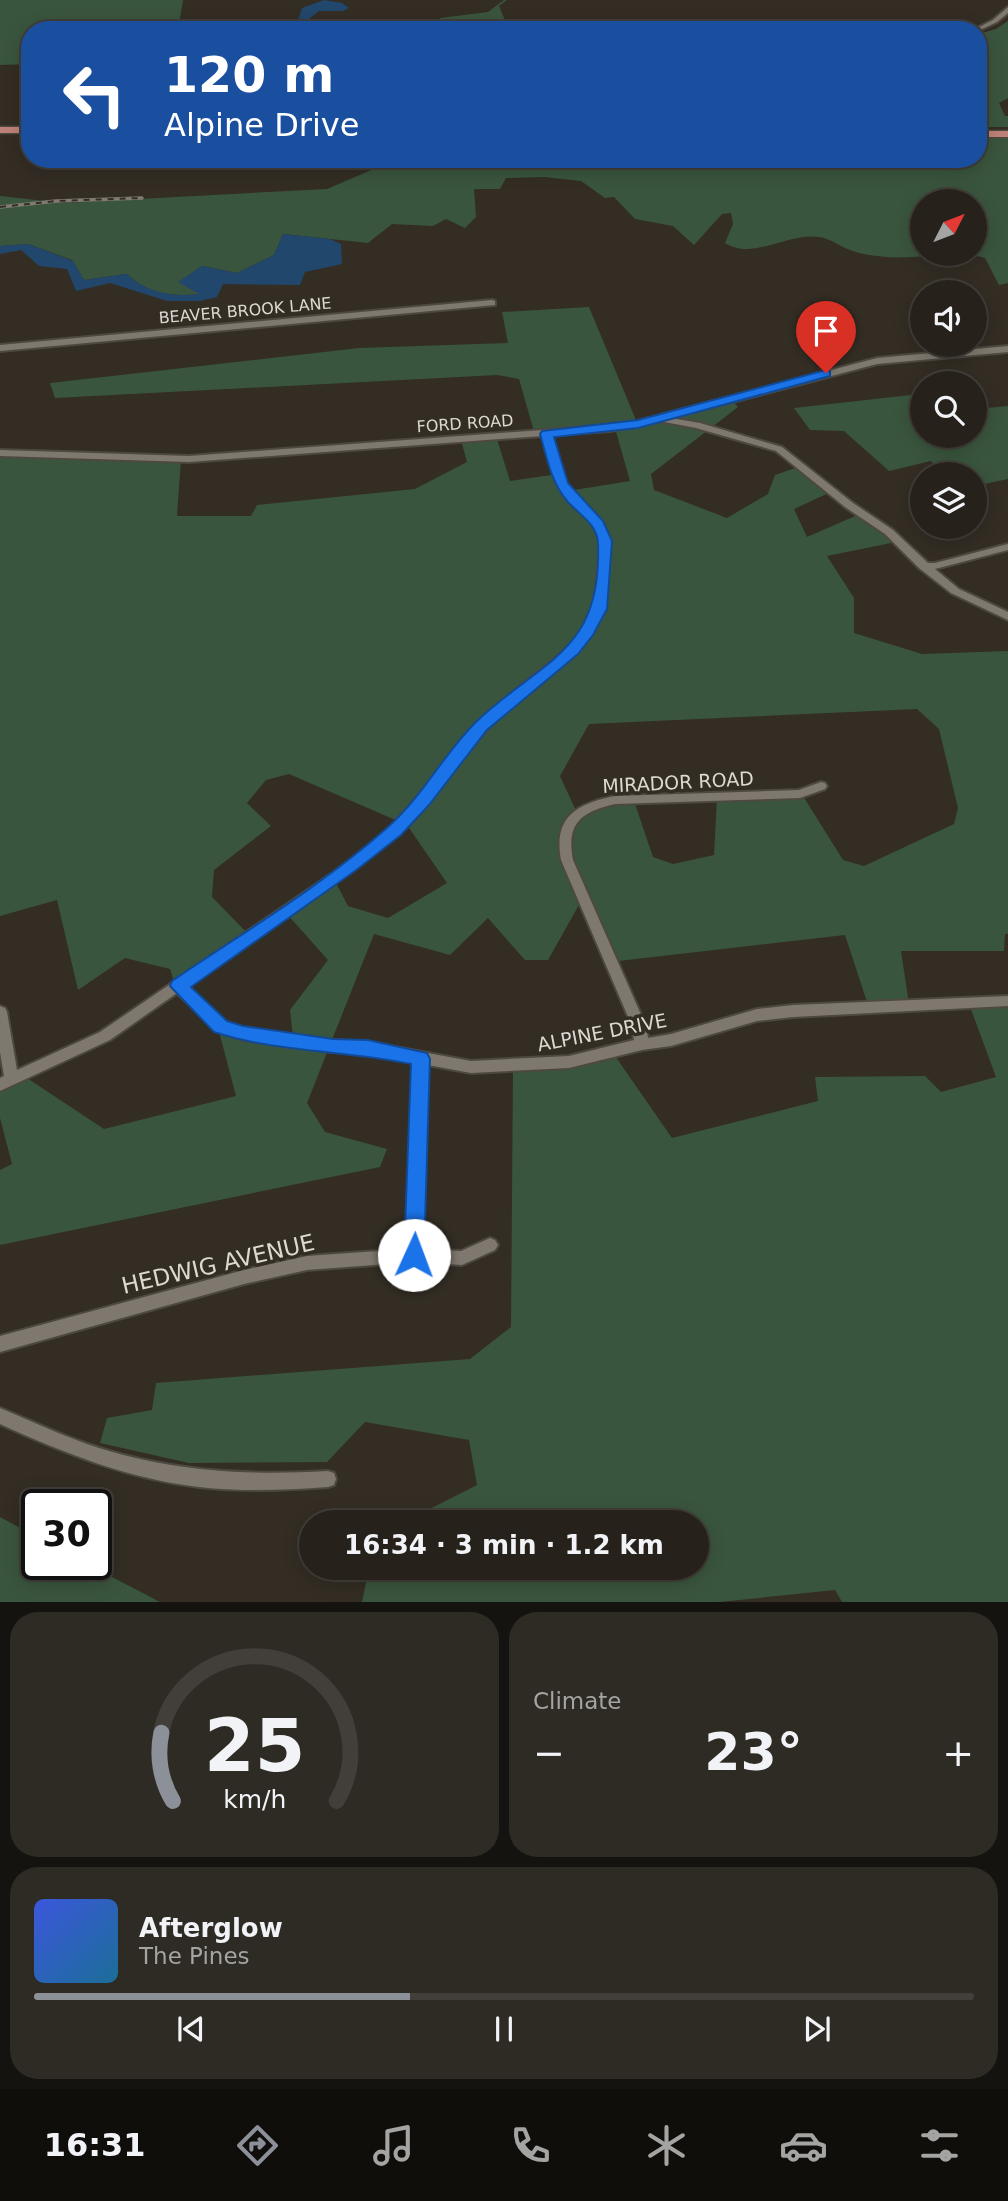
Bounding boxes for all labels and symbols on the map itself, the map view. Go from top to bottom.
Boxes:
north arrow [910,189,987,266]
street label: BEAVER BROOK LANE [158,293,332,328]
pin [796,301,856,373]
street label: FORD ROAD [416,411,514,436]
street label: MIRADOR ROAD [602,767,754,797]
street label: ALPINE DRIVE [535,1009,669,1055]
position arrow [377,1218,451,1292]
street label: HEDWIG AVENUE [119,1229,317,1299]
speed limit sign: 30 [21,1489,112,1580]

